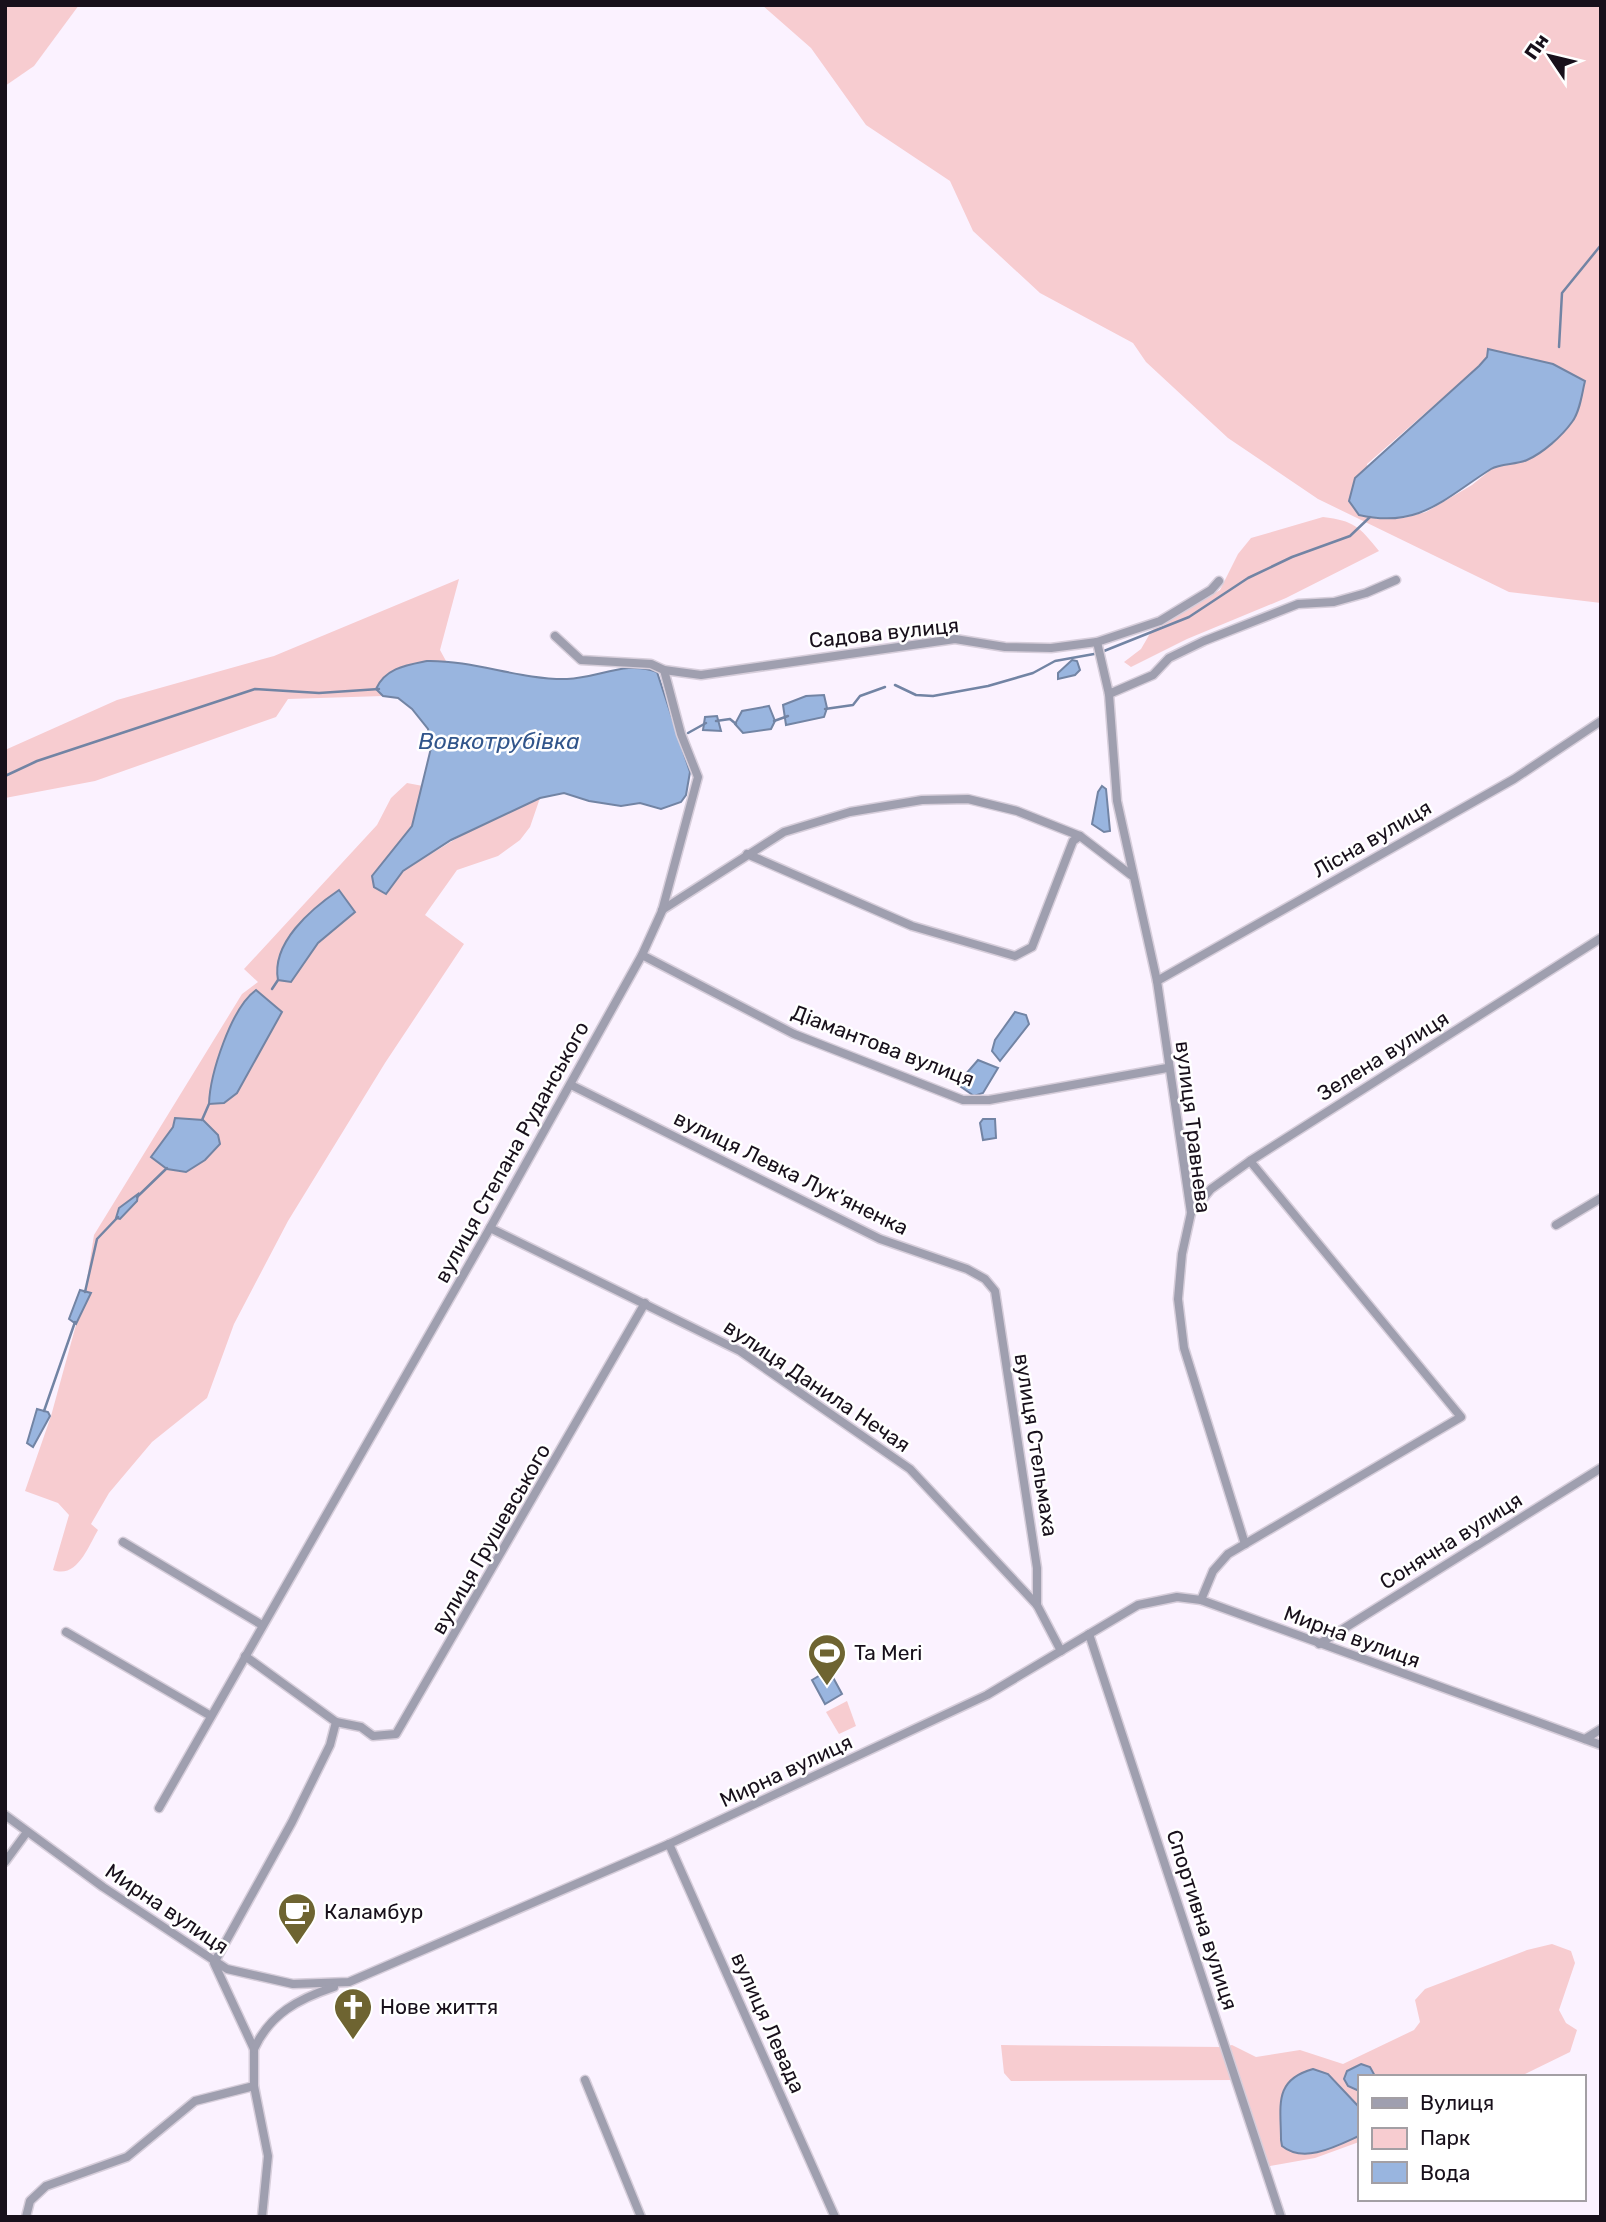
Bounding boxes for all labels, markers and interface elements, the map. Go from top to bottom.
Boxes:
north arrow [1515,21,1585,91]
text: Пн [1520,29,1553,64]
street label: Садова вулиця [808,612,960,653]
water label: Вовкотрубівка [418,727,580,755]
street label: Лісна вулиця [1308,794,1436,883]
street label: Діамантова вулиця [788,999,978,1092]
street label: Зелена вулиця [1312,1005,1453,1106]
street label: вулиця Степана Руданського [429,1017,594,1287]
street label: вулиця Травнева [1171,1039,1216,1214]
street label: вулиця Левка Лук'яненка [670,1105,912,1240]
street label: вулиця Данила Нечая [719,1314,915,1457]
street label: вулиця Стельмаха [1010,1352,1063,1538]
street label: вулиця Грушевського [426,1439,555,1638]
street label: Сонячна вулиця [1375,1487,1527,1594]
street label: Мирна вулиця [1280,1600,1424,1673]
sports icon: Ta Meri [806,1632,848,1687]
place label: Ta Meri [854,1640,922,1665]
street label: Мирна вулиця [715,1729,856,1812]
street label: Спортивна вулиця [1162,1827,1243,2013]
street label: Мирна вулиця [101,1858,234,1959]
cafe icon: Каламбур [276,1891,318,1946]
place label: Каламбур [324,1899,423,1924]
street label: вулиця Левада [726,1949,811,2097]
church icon: Нове життя [332,1986,374,2041]
place label: Нове життя [380,1994,498,2019]
legend [1358,2075,1585,2201]
text: Вулиця [1420,2090,1494,2115]
text: Парк [1420,2125,1470,2150]
text: Вода [1420,2160,1470,2185]

